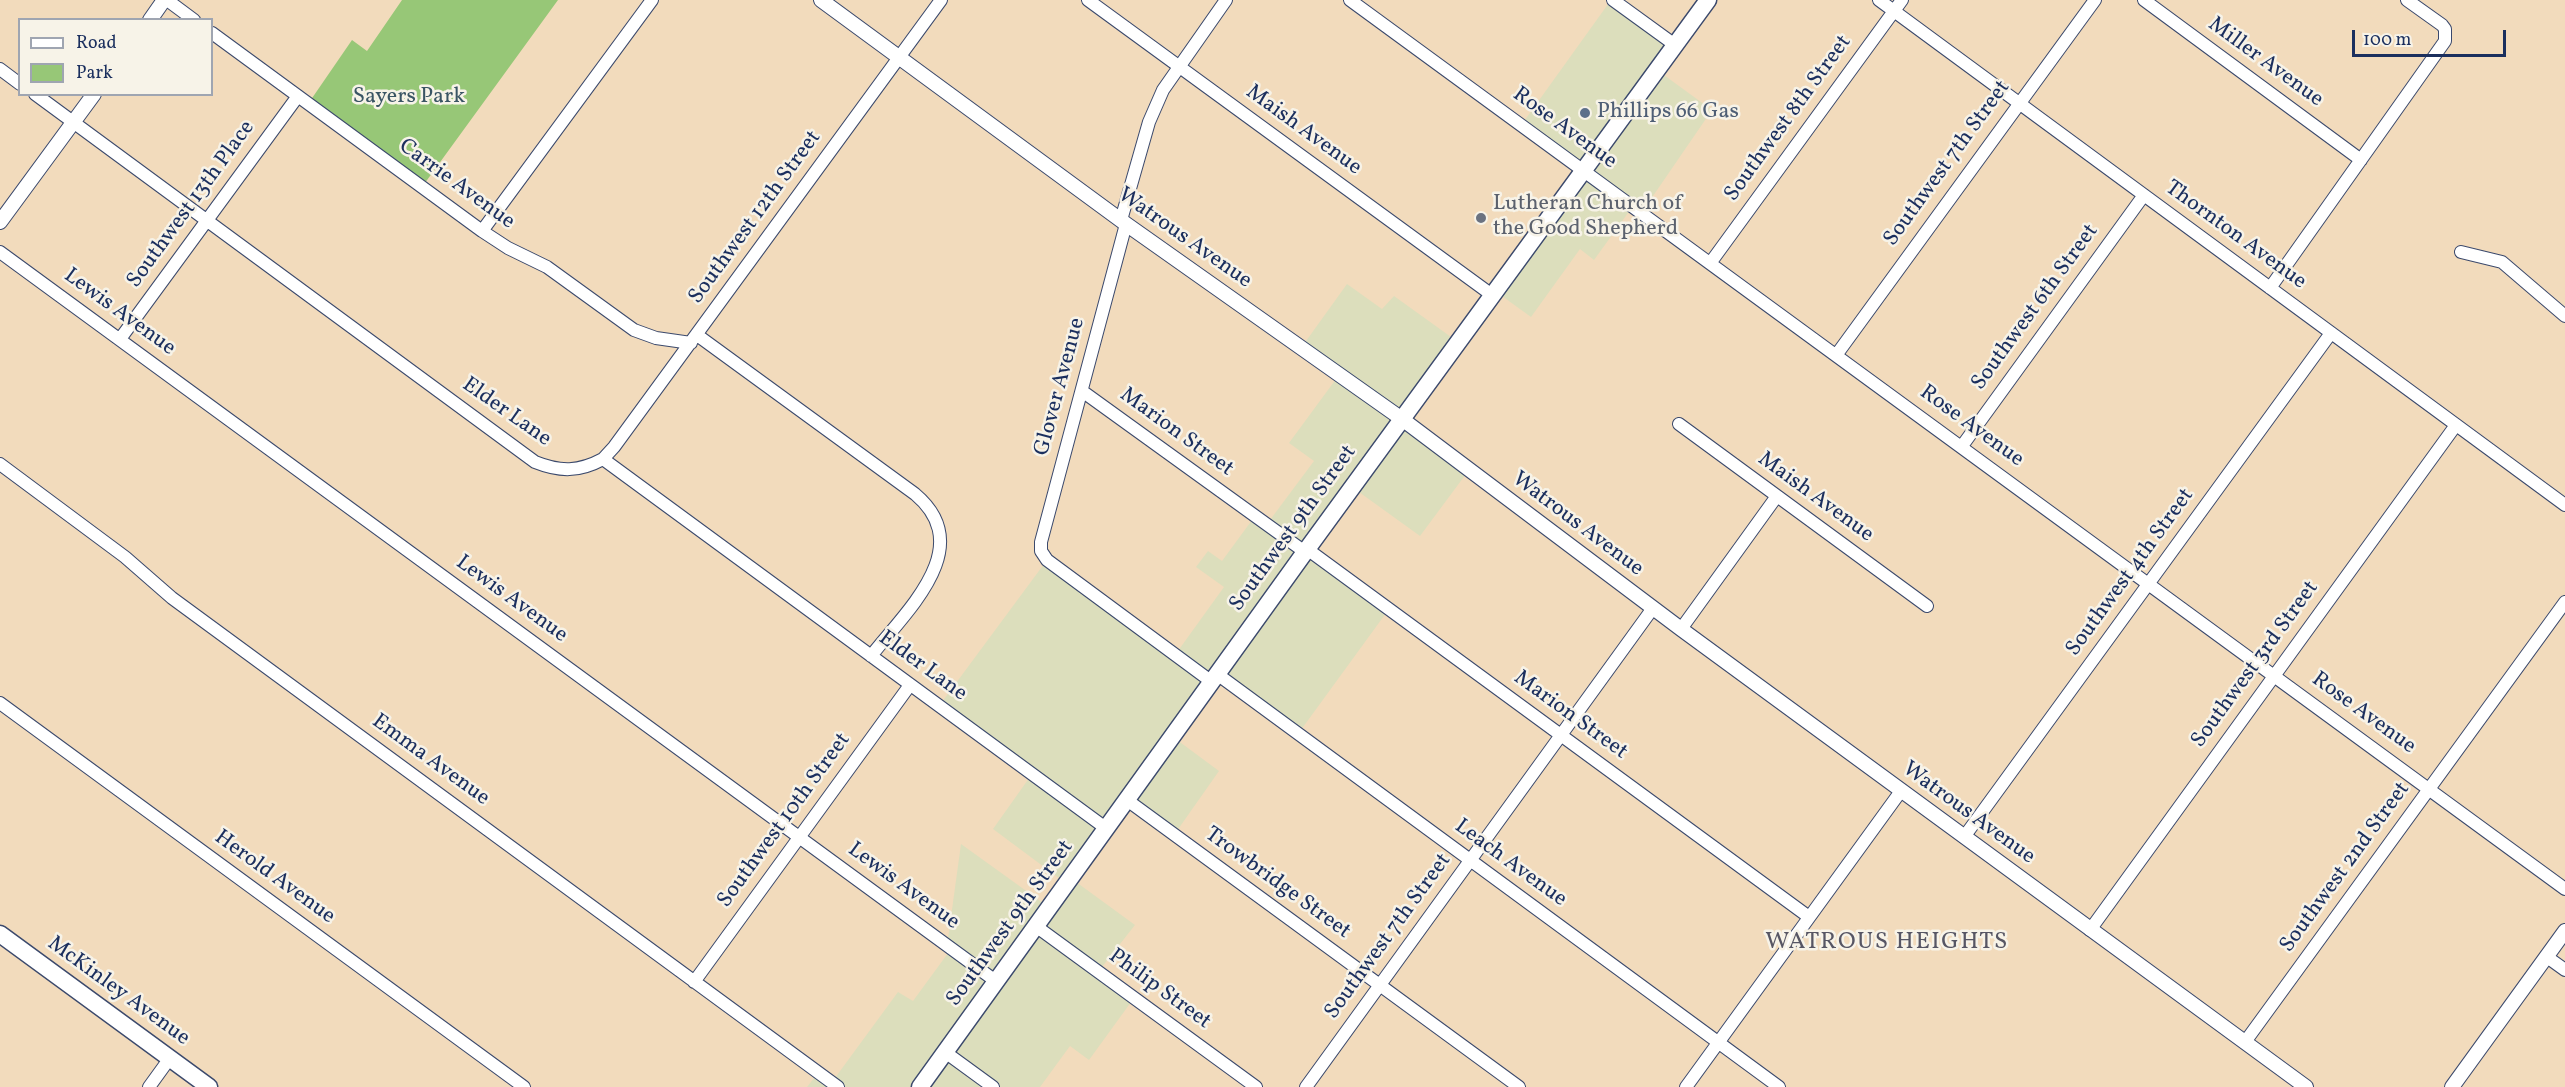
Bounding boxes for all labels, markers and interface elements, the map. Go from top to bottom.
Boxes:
street label: Miller Avenue [2202,12,2328,114]
legend [18,18,213,96]
scale bar [2355,18,2510,56]
text: 100 m [2363,28,2412,53]
text: Road [76,31,117,56]
street label: Southwest 8th Street [1720,31,1858,207]
text: Park [76,61,113,86]
street label: Southwest 7th Street [1879,76,2017,252]
street label: Maish Avenue [1240,80,1366,182]
street label: Rose Avenue [1507,82,1621,176]
park label: Sayers Park [353,85,465,111]
place label: Phillips 66 Gas [1597,100,1739,126]
marker: Phillips 66 Gas [1578,106,1592,120]
street label: Southwest 13th Place [122,116,262,294]
street label: Southwest 12th Street [684,126,828,310]
street label: Carrie Avenue [393,134,519,236]
street label: Thornton Avenue [2159,176,2311,296]
street label: Watrous Avenue [1112,183,1256,295]
place label: Lutheran Church of the Good Shepherd [1493,192,1682,243]
marker: Lutheran Church of the Good Shepherd [1474,211,1488,225]
street label: Southwest 6th Street [1967,220,2105,396]
street label: Lewis Avenue [58,264,180,362]
street label: Glover Avenue [1030,315,1092,459]
street label: Elder Lane [456,373,556,453]
street label: Rose Avenue [1914,380,2028,474]
street label: Marion Street [1114,383,1238,483]
street label: Southwest 9th Street [1225,441,1363,617]
street label: Maish Avenue [1752,447,1878,549]
street label: Watrous Avenue [1506,467,1648,583]
street label: Southwest 4th Street [2061,484,2201,662]
street label: Lewis Avenue [450,551,572,649]
street label: Southwest 3rd Street [2187,576,2325,754]
street label: Elder Lane [873,626,971,708]
street label: Marion Street [1508,666,1632,766]
street label: Rose Avenue [2306,667,2420,761]
street label: Emma Avenue [366,709,494,813]
street label: Southwest 10th Street [713,728,857,914]
street label: Watrous Avenue [1896,757,2040,871]
street label: Southwest 2nd Street [2275,778,2417,958]
street label: Leach Avenue [1449,814,1571,914]
street label: Trowbridge Street [1199,822,1355,946]
street label: Herold Avenue [208,825,340,931]
street label: Southwest 9th Street [942,836,1080,1012]
street label: Lewis Avenue [842,838,964,936]
street label: Southwest 7th Street [1320,849,1458,1025]
district label: WATROUS HEIGHTS [1765,930,2009,958]
street label: McKinley Avenue [42,931,194,1053]
street label: Philip Street [1103,944,1215,1036]

